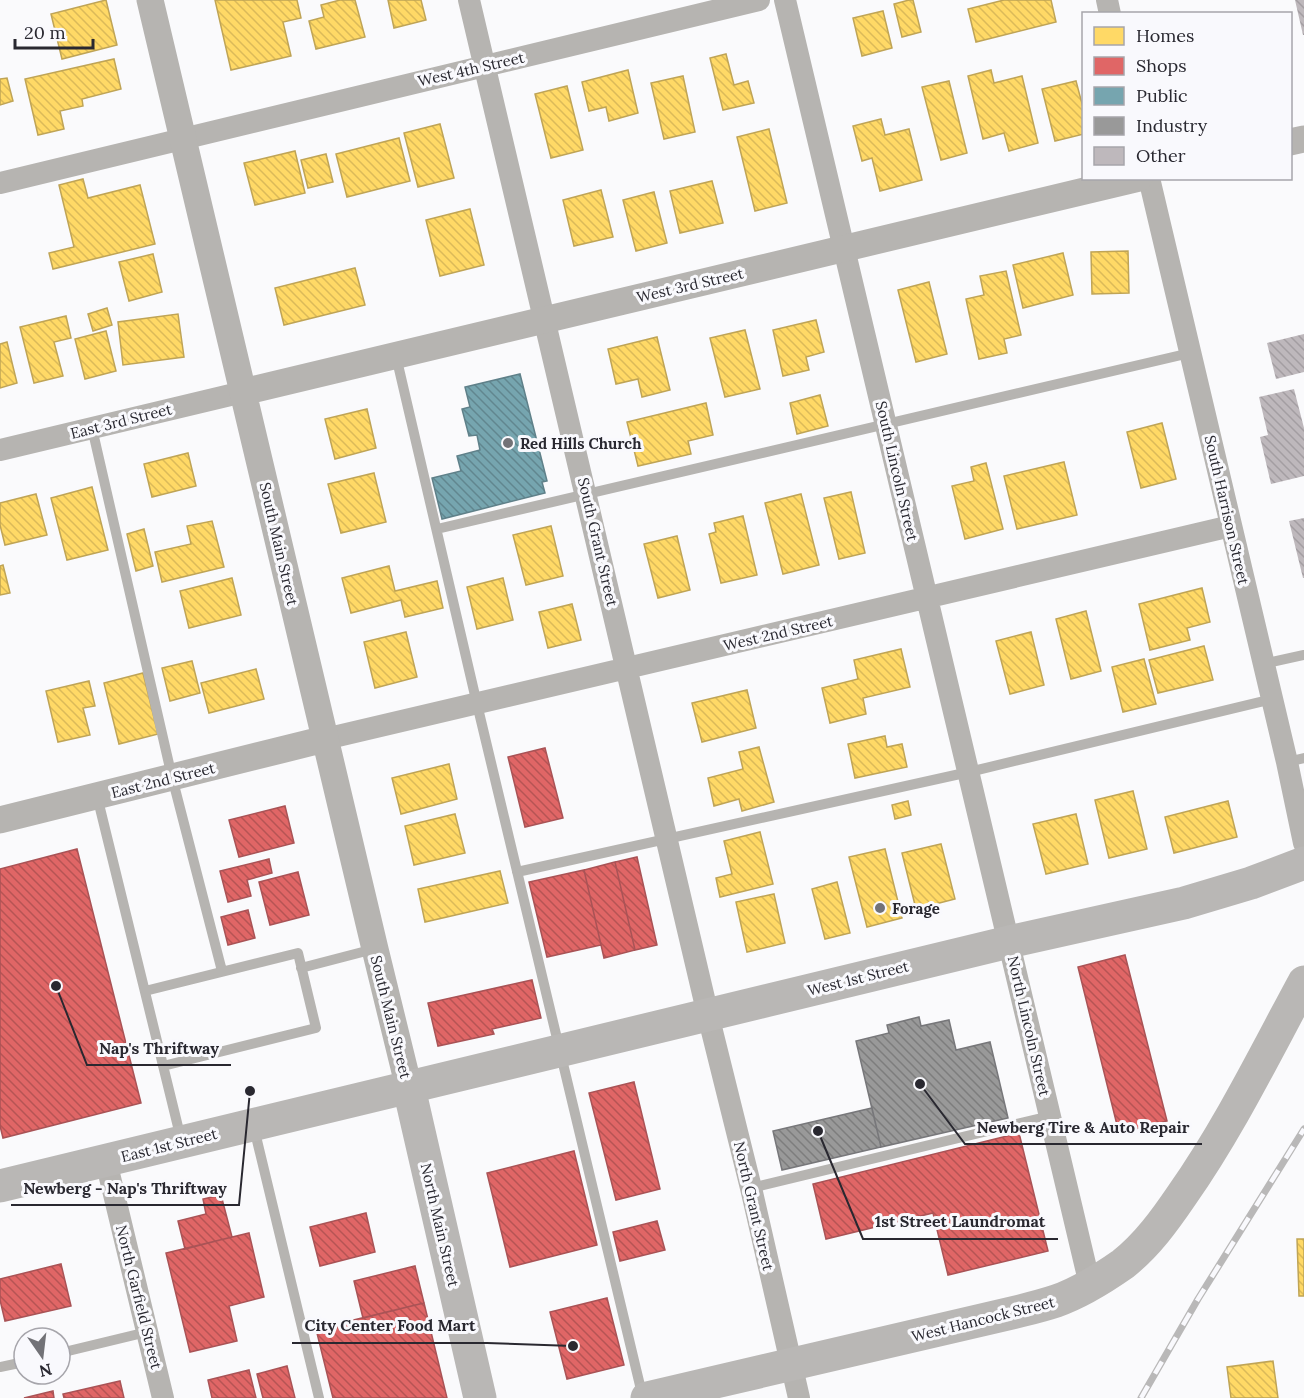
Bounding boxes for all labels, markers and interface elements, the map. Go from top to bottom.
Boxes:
scale bar [15,12,93,50]
legend [1082,12,1292,180]
text: 20 m [24,21,66,44]
text: Homes [1136,24,1194,47]
street label: West 4th Street [416,47,526,90]
text: Shops [1136,54,1187,77]
text: Public [1136,84,1188,107]
text: Industry [1136,114,1208,137]
text: Other [1136,144,1186,167]
street label: West 3rd Street [635,263,746,307]
street label: East 3rd Street [68,399,174,443]
street label: South Lincoln Street [872,399,922,543]
street label: South Harrison Street [1201,433,1253,587]
place label: Red Hills Church [520,434,642,453]
marker: Red Hills Church [501,436,515,450]
street label: South Grant Street [574,476,622,609]
street label: South Main Street [256,480,303,608]
street label: West 2nd Street [721,611,835,655]
street label: East 2nd Street [109,758,217,802]
place label: Forage [892,899,940,918]
marker: Forage [873,901,887,915]
street label: South Main Street [367,953,416,1081]
street label: North Lincoln Street [1004,954,1054,1098]
street label: West 1st Street [805,956,911,1000]
callout: Nap's Thriftway [87,1031,231,1065]
text: Nap's Thriftway [99,1038,219,1058]
callout: Newberg Tire & Auto Repair [965,1110,1202,1144]
text: Newberg Tire & Auto Repair [976,1117,1190,1137]
street label: East 1st Street [119,1124,219,1166]
street label: North Grant Street [730,1139,778,1273]
street label: North Main Street [416,1161,464,1289]
callout: Newberg - Nap's Thriftway [11,1171,239,1205]
text: Newberg - Nap's Thriftway [23,1178,227,1198]
callout: 1st Street Laundromat [863,1205,1058,1239]
text: 1st Street Laundromat [875,1211,1046,1231]
street label: North Garfield Street [112,1223,166,1371]
street label: West Hancock Street [909,1292,1057,1346]
callout: City Center Food Mart [292,1309,487,1343]
text: City Center Food Mart [304,1315,476,1335]
north arrow [12,1326,72,1386]
text: N [37,1359,54,1382]

